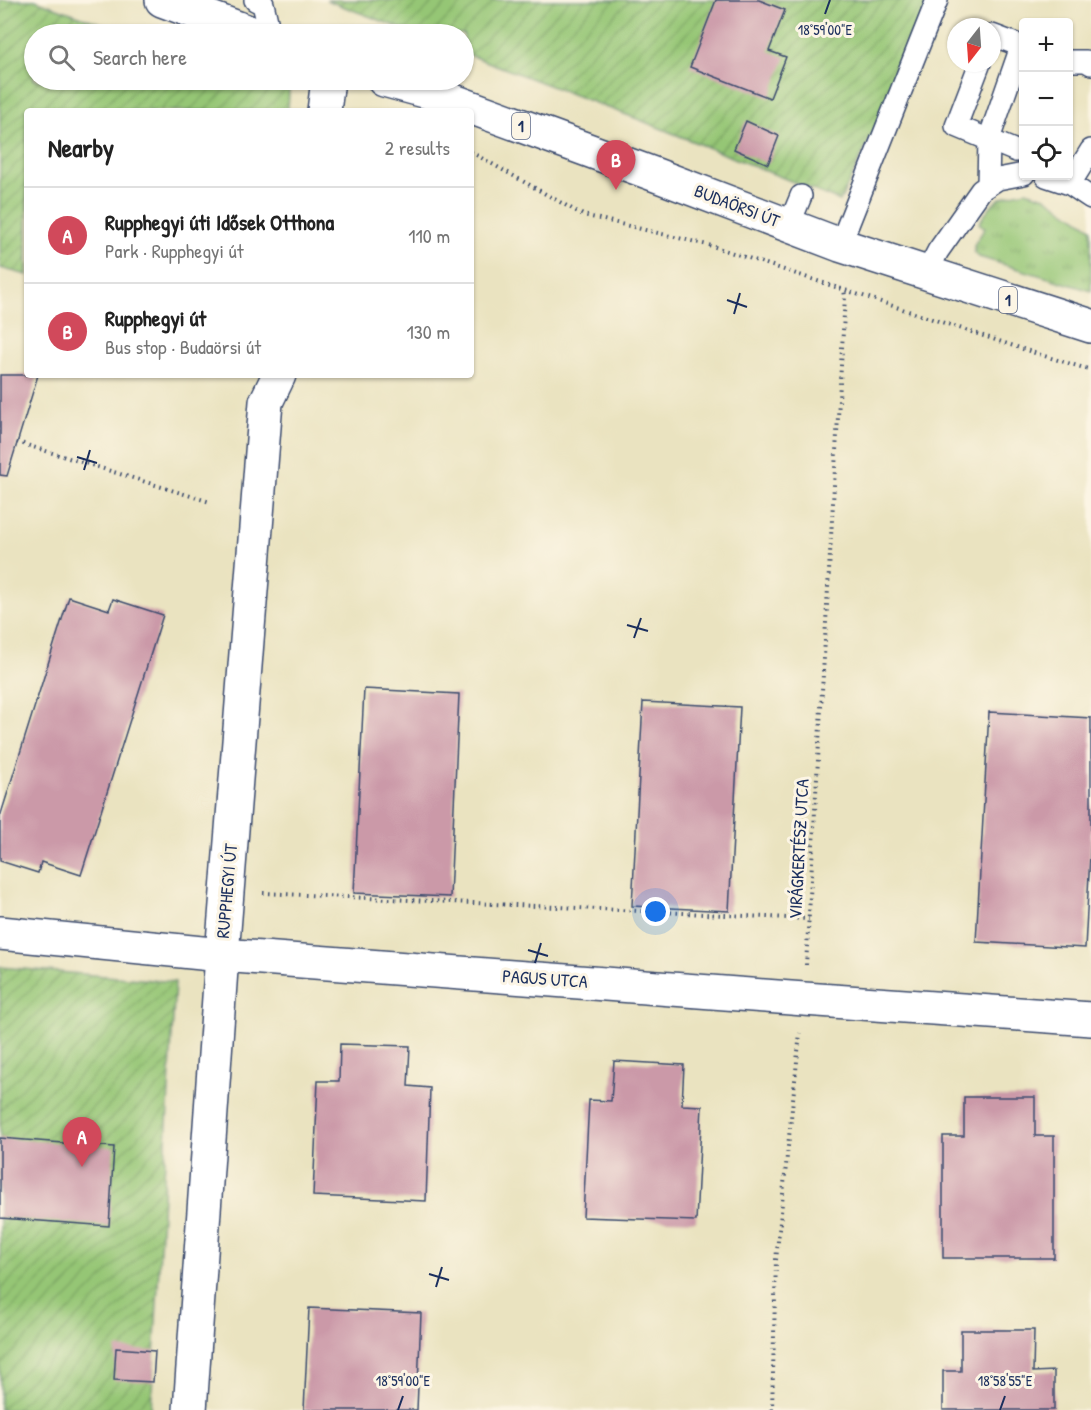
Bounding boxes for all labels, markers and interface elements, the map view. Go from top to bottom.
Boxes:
north arrow [947,18,1001,72]
map controls [1019,18,1073,180]
button: + [1019,18,1073,72]
text: 18°59'00"E [798,19,853,40]
search box [24,24,474,90]
icon: search [45,41,78,74]
text: Search here [93,42,187,72]
button: − [1019,72,1073,126]
road number: 1 [512,113,530,139]
button: locate [1019,126,1073,180]
text: Nearby [48,130,114,165]
text: 2 results [385,134,450,161]
pin: B [596,140,636,190]
street label: BUDAÖRSI ÚT [691,178,784,233]
text: Rupphegyi úti Idősek Otthona [105,207,334,237]
text: A [63,222,72,249]
text: 110 m [408,222,450,249]
text: Park · Rupphegyi út [105,237,244,264]
road number: 1 [999,287,1017,313]
text: Rupphegyi út [105,303,206,333]
text: B [62,318,73,345]
text: 130 m [407,318,450,345]
text: Bus stop · Budaörsi út [105,333,261,360]
street label: VIRÁGKERTÉSZ UTCA [782,778,815,920]
street label: RUPPHEGYI ÚT [210,842,243,939]
your location [641,897,670,926]
street label: PAGUS UTCA [502,963,589,994]
pin: A [62,1118,101,1167]
text: 18°59'00"E [376,1370,431,1391]
text: 18°58'55"E [978,1370,1033,1391]

